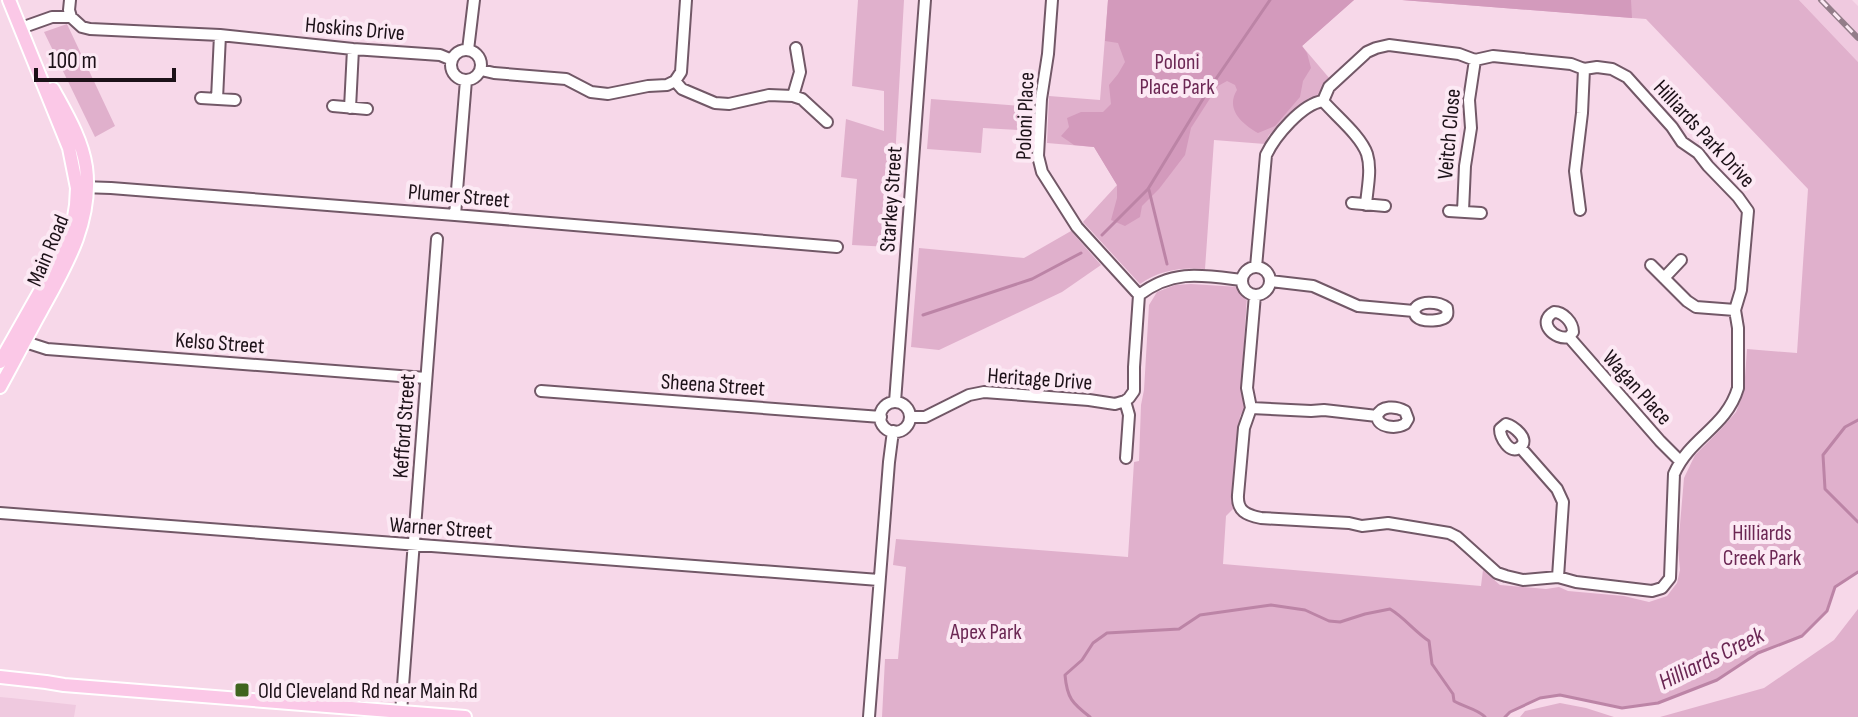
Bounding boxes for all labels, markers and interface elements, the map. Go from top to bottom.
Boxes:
street label: Hoskins Drive [304,12,406,47]
scale bar [36,32,174,82]
text: 100 m [48,46,97,75]
park label: Poloni Place Park [1139,49,1215,101]
street label: Poloni Place [1010,72,1041,161]
street label: Hilliards Park Drive [1647,75,1761,193]
street label: Veitch Close [1432,88,1467,181]
street label: Starkey Street [874,145,909,253]
street label: Plumer Street [407,179,511,214]
street label: Main Road [21,211,75,290]
street label: Kelso Street [174,327,266,360]
street label: Wagan Place [1596,345,1678,431]
street label: Heritage Drive [987,362,1093,397]
street label: Sheena Street [660,368,766,403]
street label: Kefford Street [387,373,422,479]
street label: Warner Street [389,511,493,546]
park label: Hilliards Creek Park [1723,520,1802,572]
park label: Apex Park [949,619,1022,646]
water label: Hilliards Creek [1654,620,1769,696]
place label: Old Cleveland Rd near Main Rd [258,678,478,705]
marker: Old Cleveland Rd near Main Rd [233,681,251,699]

